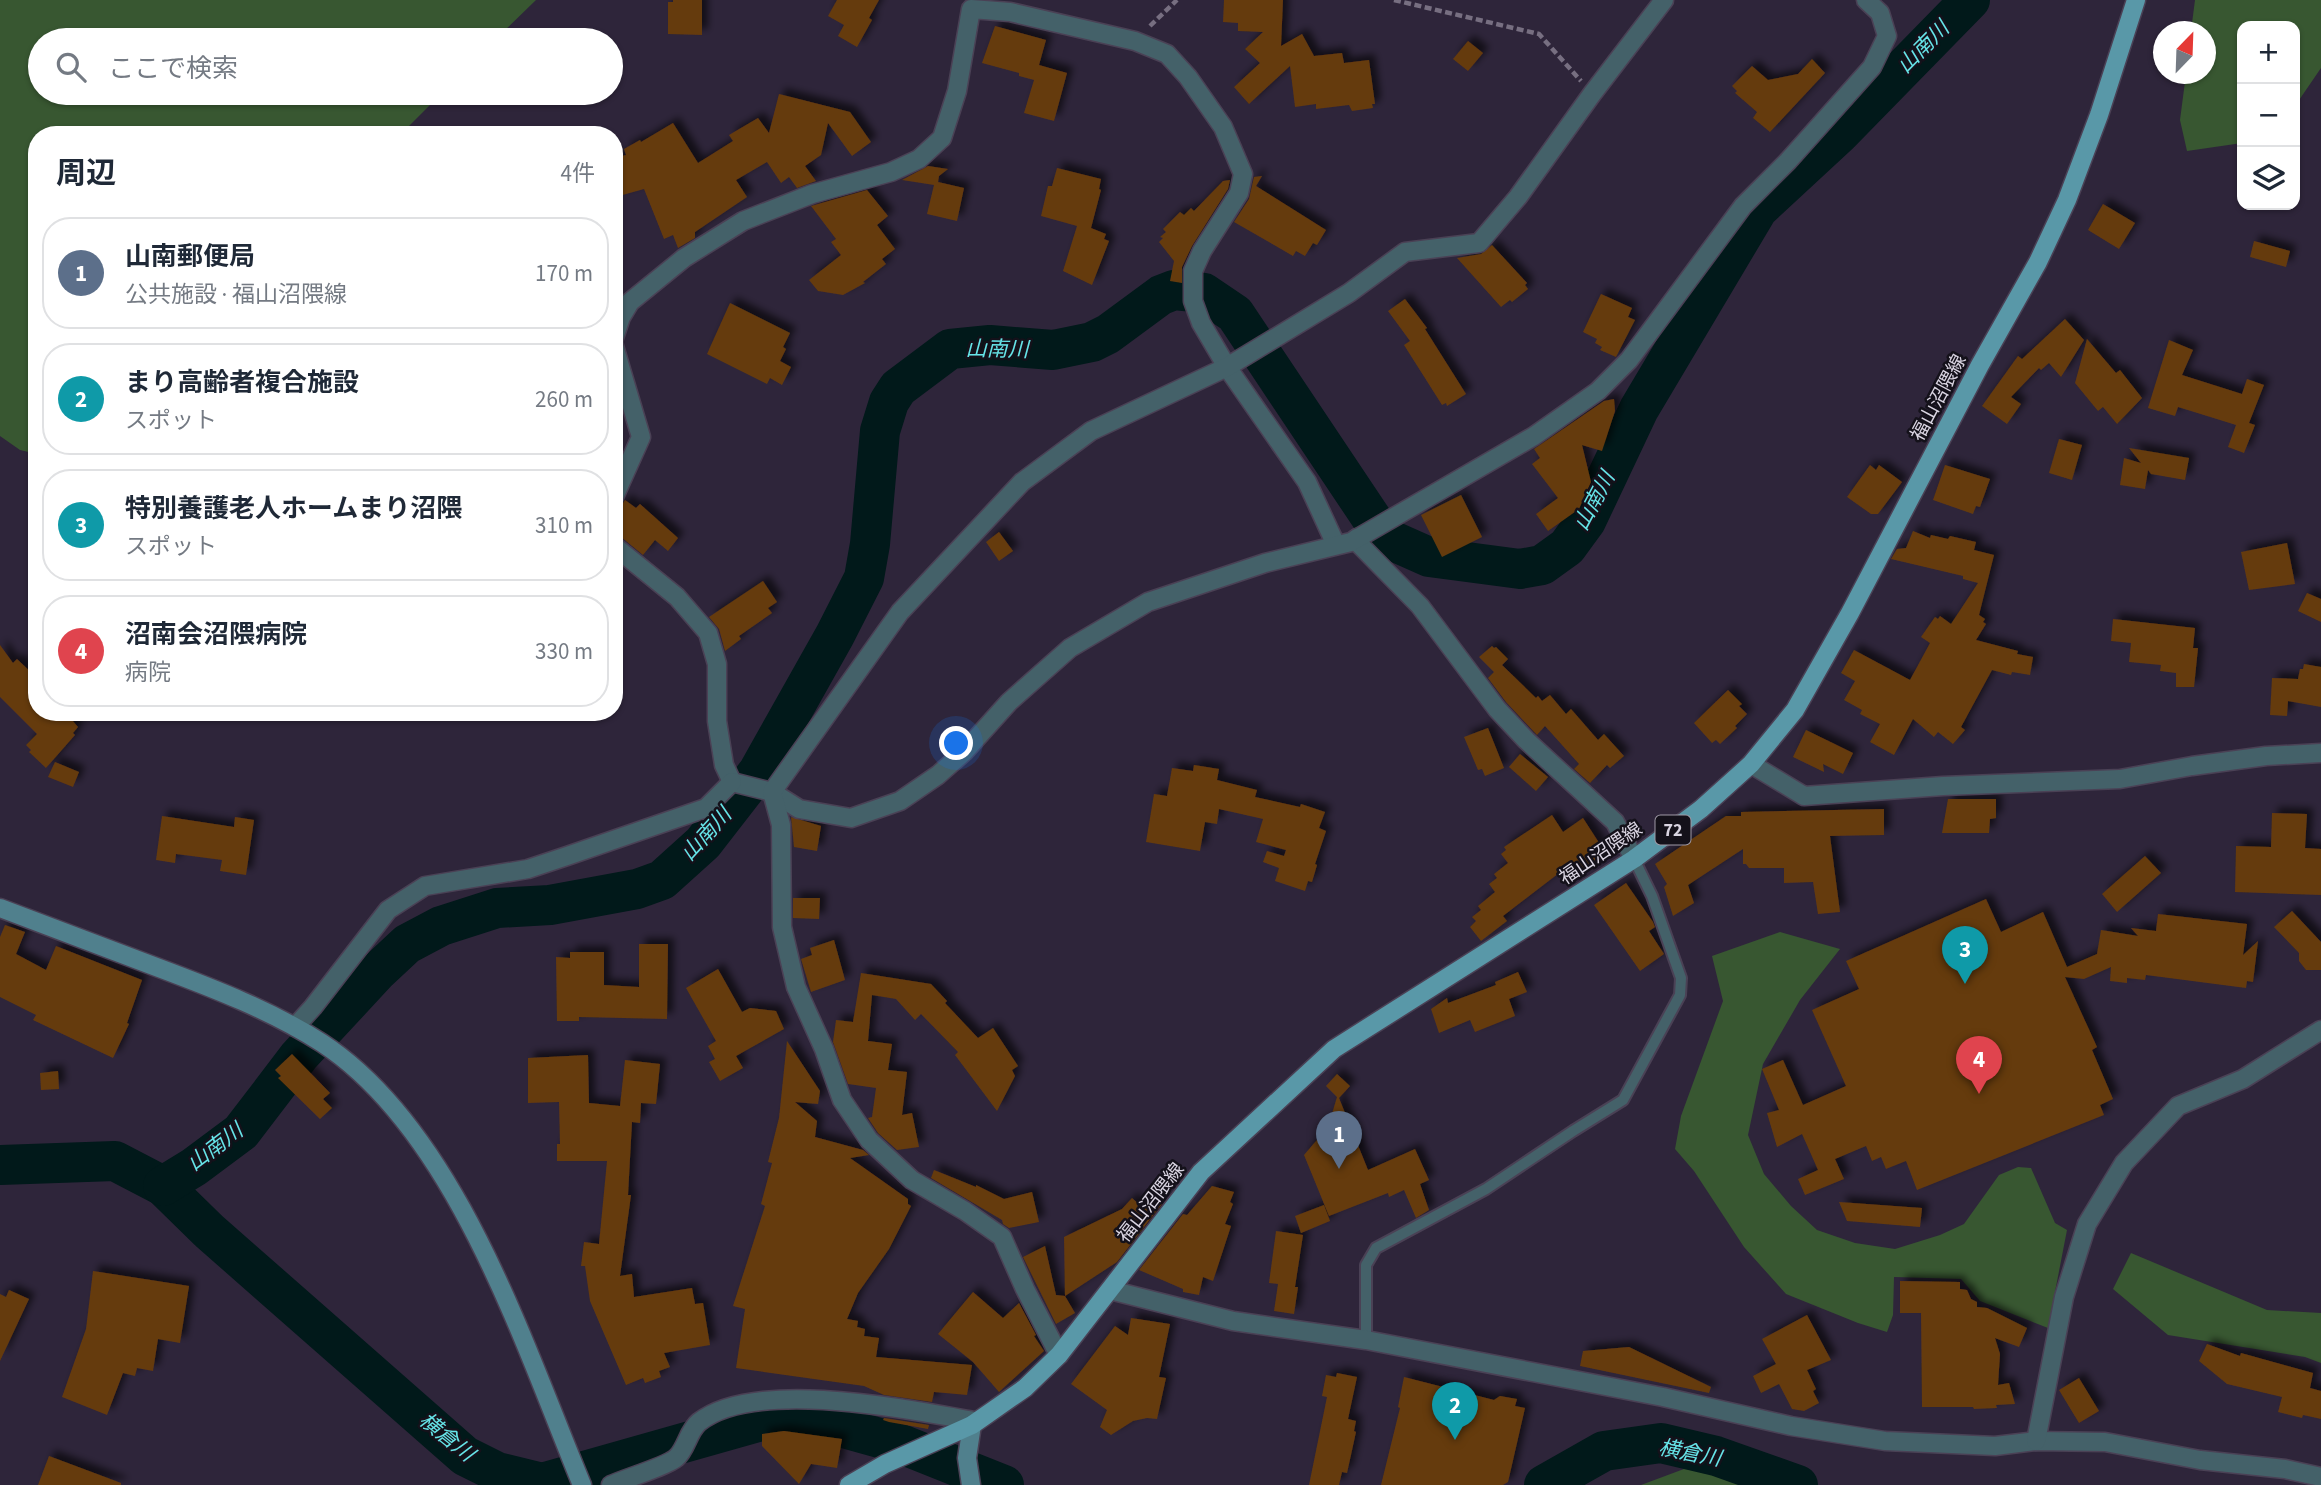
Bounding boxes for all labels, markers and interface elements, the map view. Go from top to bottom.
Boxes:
water label: 山南川 [1890,13,1957,80]
north arrow [2153,21,2216,84]
map controls [2237,21,2300,210]
button: + [2237,21,2300,84]
search box [28,28,623,105]
icon: search [52,48,90,86]
text: ここで検索 [108,50,238,87]
button: − [2237,84,2300,147]
button: layers [2237,147,2300,210]
text: 周辺 [56,152,116,195]
text: 4件 [561,157,595,190]
text: 山南郵便局 [125,238,255,275]
text: 1 [75,257,87,290]
text: 170 m [535,257,593,290]
text: 公共施設 · 福山沼隈線 [125,278,347,311]
water label: 山南川 [965,333,1031,365]
street label: 福山沼隈線 [1905,350,1973,446]
text: まり高齢者複合施設 [125,364,359,401]
text: 2 [75,383,87,416]
text: 260 m [535,383,593,416]
text: スポット [125,404,217,437]
water label: 山南川 [1566,464,1623,536]
text: 特別養護老人ホームまり沼隈 [125,490,462,527]
text: 3 [75,509,87,542]
text: 310 m [535,509,593,542]
text: スポット [125,530,217,563]
text: 沼南会沼隈病院 [125,616,307,653]
text: 4 [75,635,87,668]
text: 330 m [535,635,593,668]
text: 病院 [125,656,171,689]
your location [939,726,973,760]
water label: 山南川 [674,799,740,867]
street label: 福山沼隈線 [1554,816,1648,892]
road number: 72 [1656,816,1690,844]
pin: 3 [1942,926,1988,984]
pin: 4 [1956,1036,2002,1094]
pin: 1 [1316,1111,1362,1169]
water label: 山南川 [181,1115,251,1178]
street label: 福山沼隈線 [1111,1157,1191,1249]
pin: 2 [1432,1382,1478,1440]
water label: 横倉川 [413,1406,482,1470]
water label: 横倉川 [1656,1432,1726,1474]

